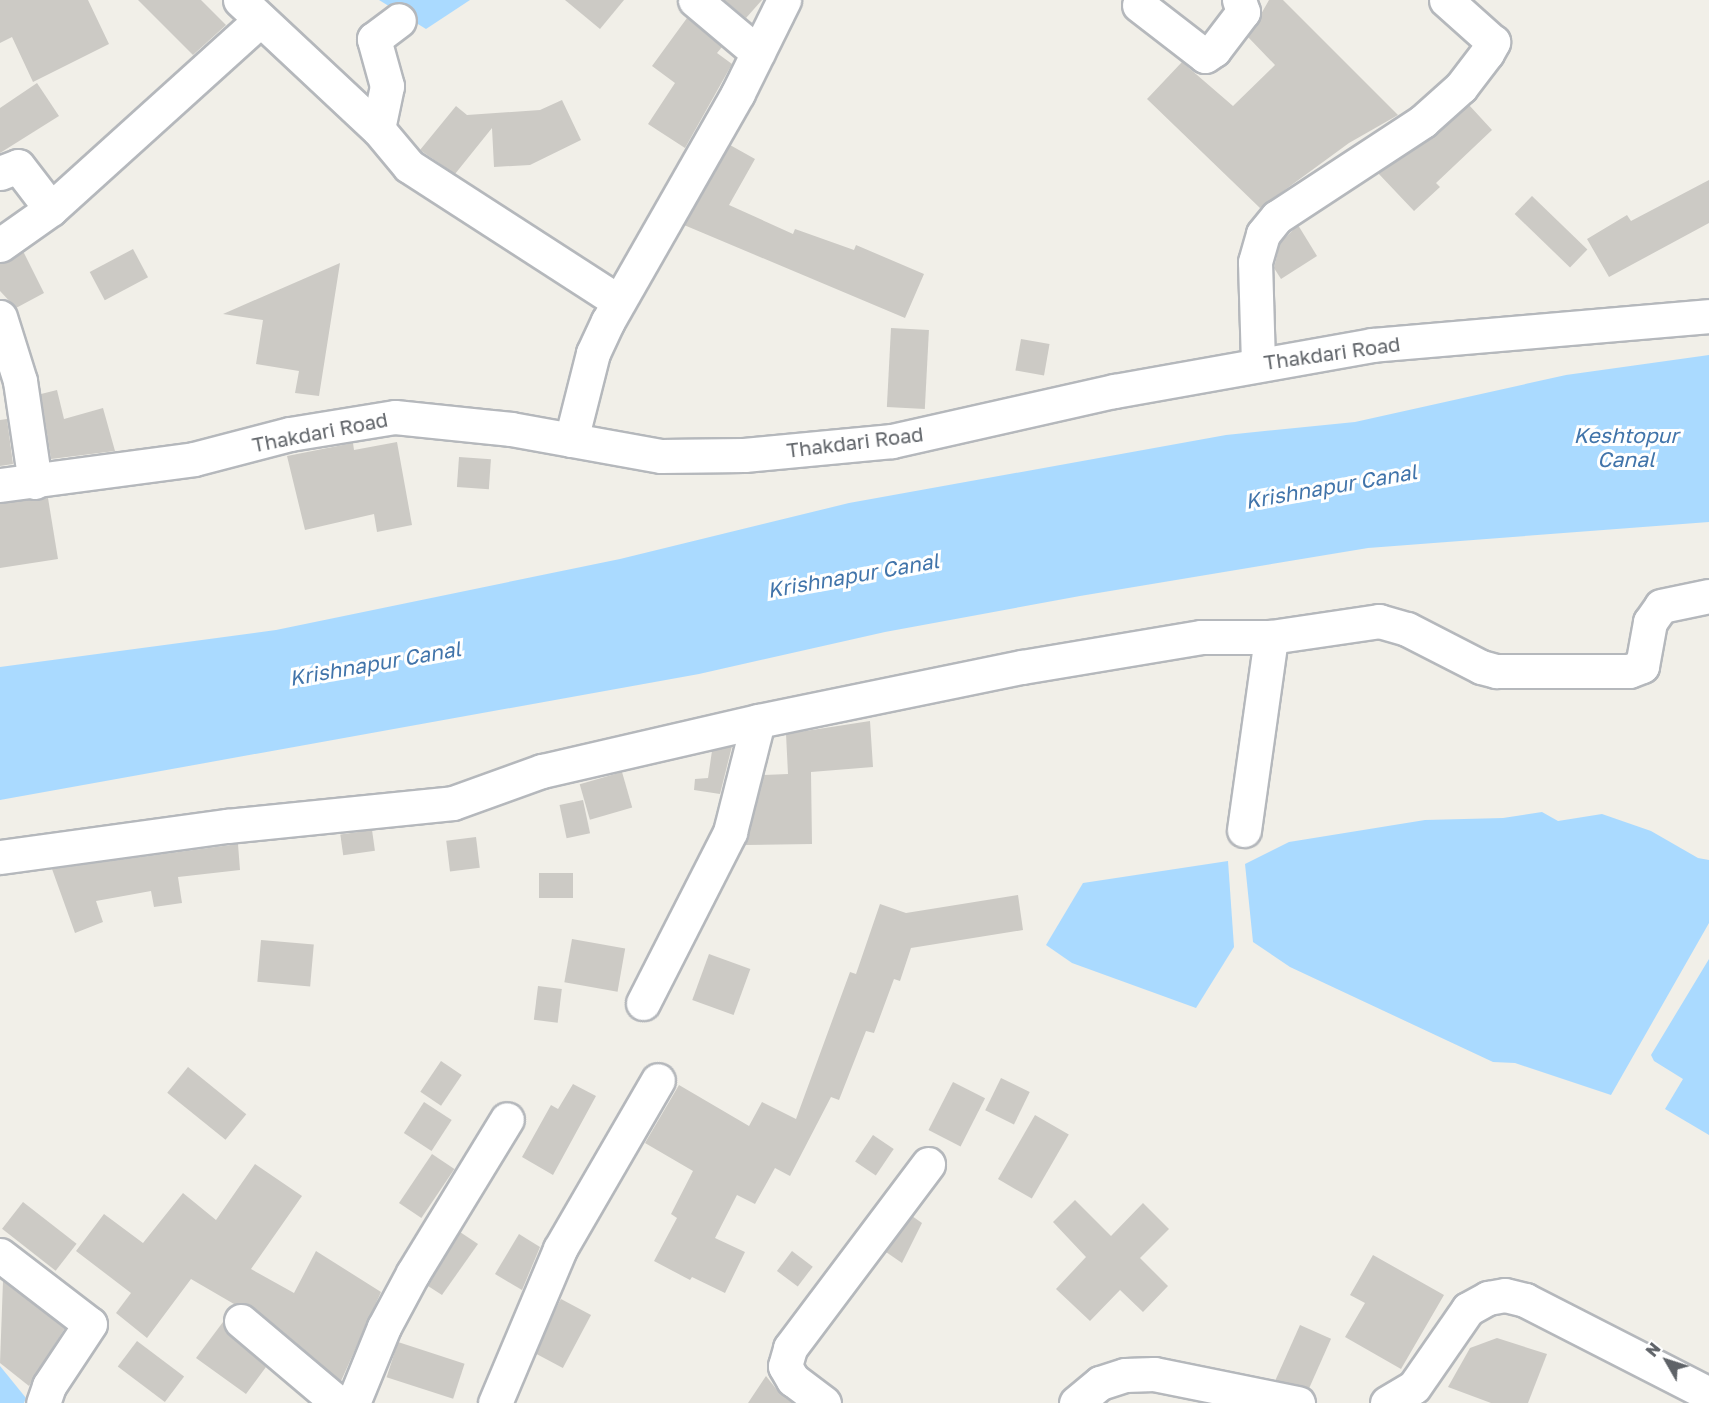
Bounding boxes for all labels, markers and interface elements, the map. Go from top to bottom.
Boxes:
street label: Thakdari Road [1262,332,1402,374]
street label: Thakdari Road [250,407,390,457]
street label: Thakdari Road [785,422,925,462]
water label: Keshtopur Canal [1574,422,1678,472]
water label: Krishnapur Canal [1243,458,1419,514]
water label: Krishnapur Canal [765,547,941,603]
water label: Krishnapur Canal [287,635,463,691]
north arrow [1637,1331,1697,1391]
text: N [1641,1339,1665,1361]

